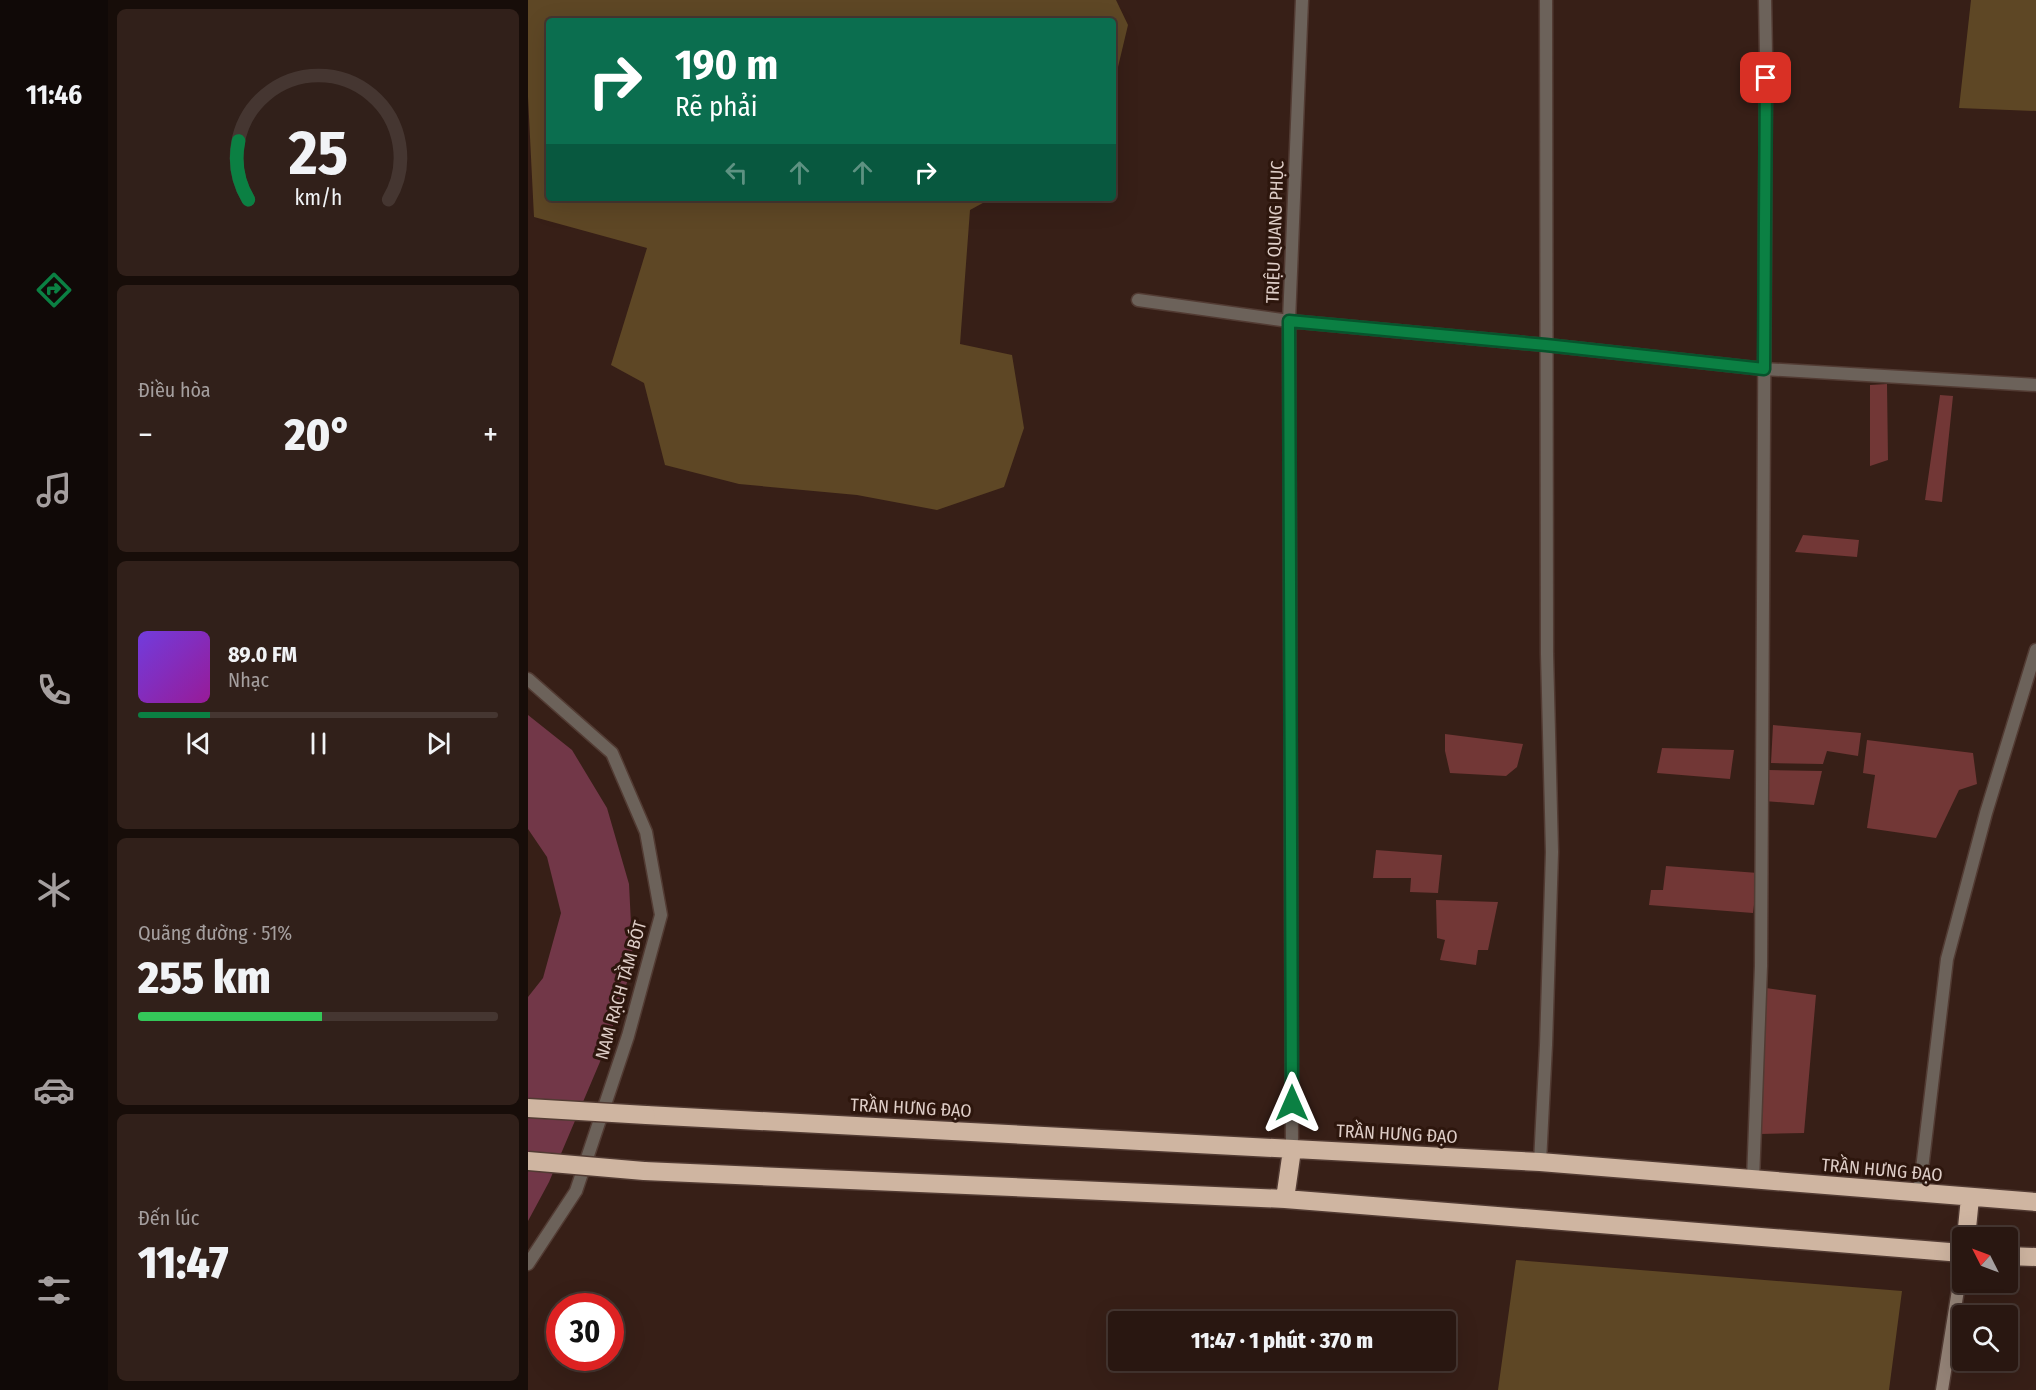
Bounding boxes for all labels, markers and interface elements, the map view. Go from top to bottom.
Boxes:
text: 190 m [675,40,778,90]
icon: right [576,42,654,120]
pin [1740,52,1791,103]
icon: arrive [1749,61,1782,94]
text: 11:46 [26,79,82,111]
text: Rẽ phải [675,91,758,123]
text: 25 [287,116,348,191]
icon: left [720,156,753,189]
icon: ahead [783,156,816,189]
icon: ahead [846,156,879,189]
icon: right [909,156,942,189]
street label: TRIỆU QUANG PHỤC [1262,160,1288,304]
text: km/h [294,185,342,211]
icon: directions [33,269,75,311]
text: Điều hòa [138,378,211,402]
text: 20° [284,408,351,462]
text: − [138,415,153,455]
text: + [483,415,498,455]
icon: music [33,469,75,511]
text: 89.0 FM [228,641,297,668]
text: Nhạc [228,668,269,692]
icon: phone [33,669,75,711]
icon: previous [182,727,215,760]
icon: pause [302,727,335,760]
icon: next [422,727,455,760]
icon: climate [33,869,75,911]
street label: NAM RẠCH TẦM BÓT [589,917,652,1062]
text: Quãng đường · 51% [138,921,292,945]
text: 255 km [138,951,271,1005]
icon: car [33,1069,75,1111]
position arrow [1260,1071,1324,1135]
street label: TRẦN HƯNG ĐẠO [850,1092,972,1122]
street label: TRẦN HƯNG ĐẠO [1336,1118,1458,1148]
street label: TRẦN HƯNG ĐẠO [1821,1152,1944,1186]
text: Đến lúc [138,1206,199,1230]
north arrow [1952,1227,2018,1293]
map controls [1952,1227,2018,1371]
text: 11:47 [138,1236,228,1290]
icon: filters [33,1269,75,1311]
speed limit sign: 30 [546,1293,624,1371]
button: search [1952,1305,2018,1371]
text: 11:47 · 1 phút · 370 m [1191,1327,1373,1354]

